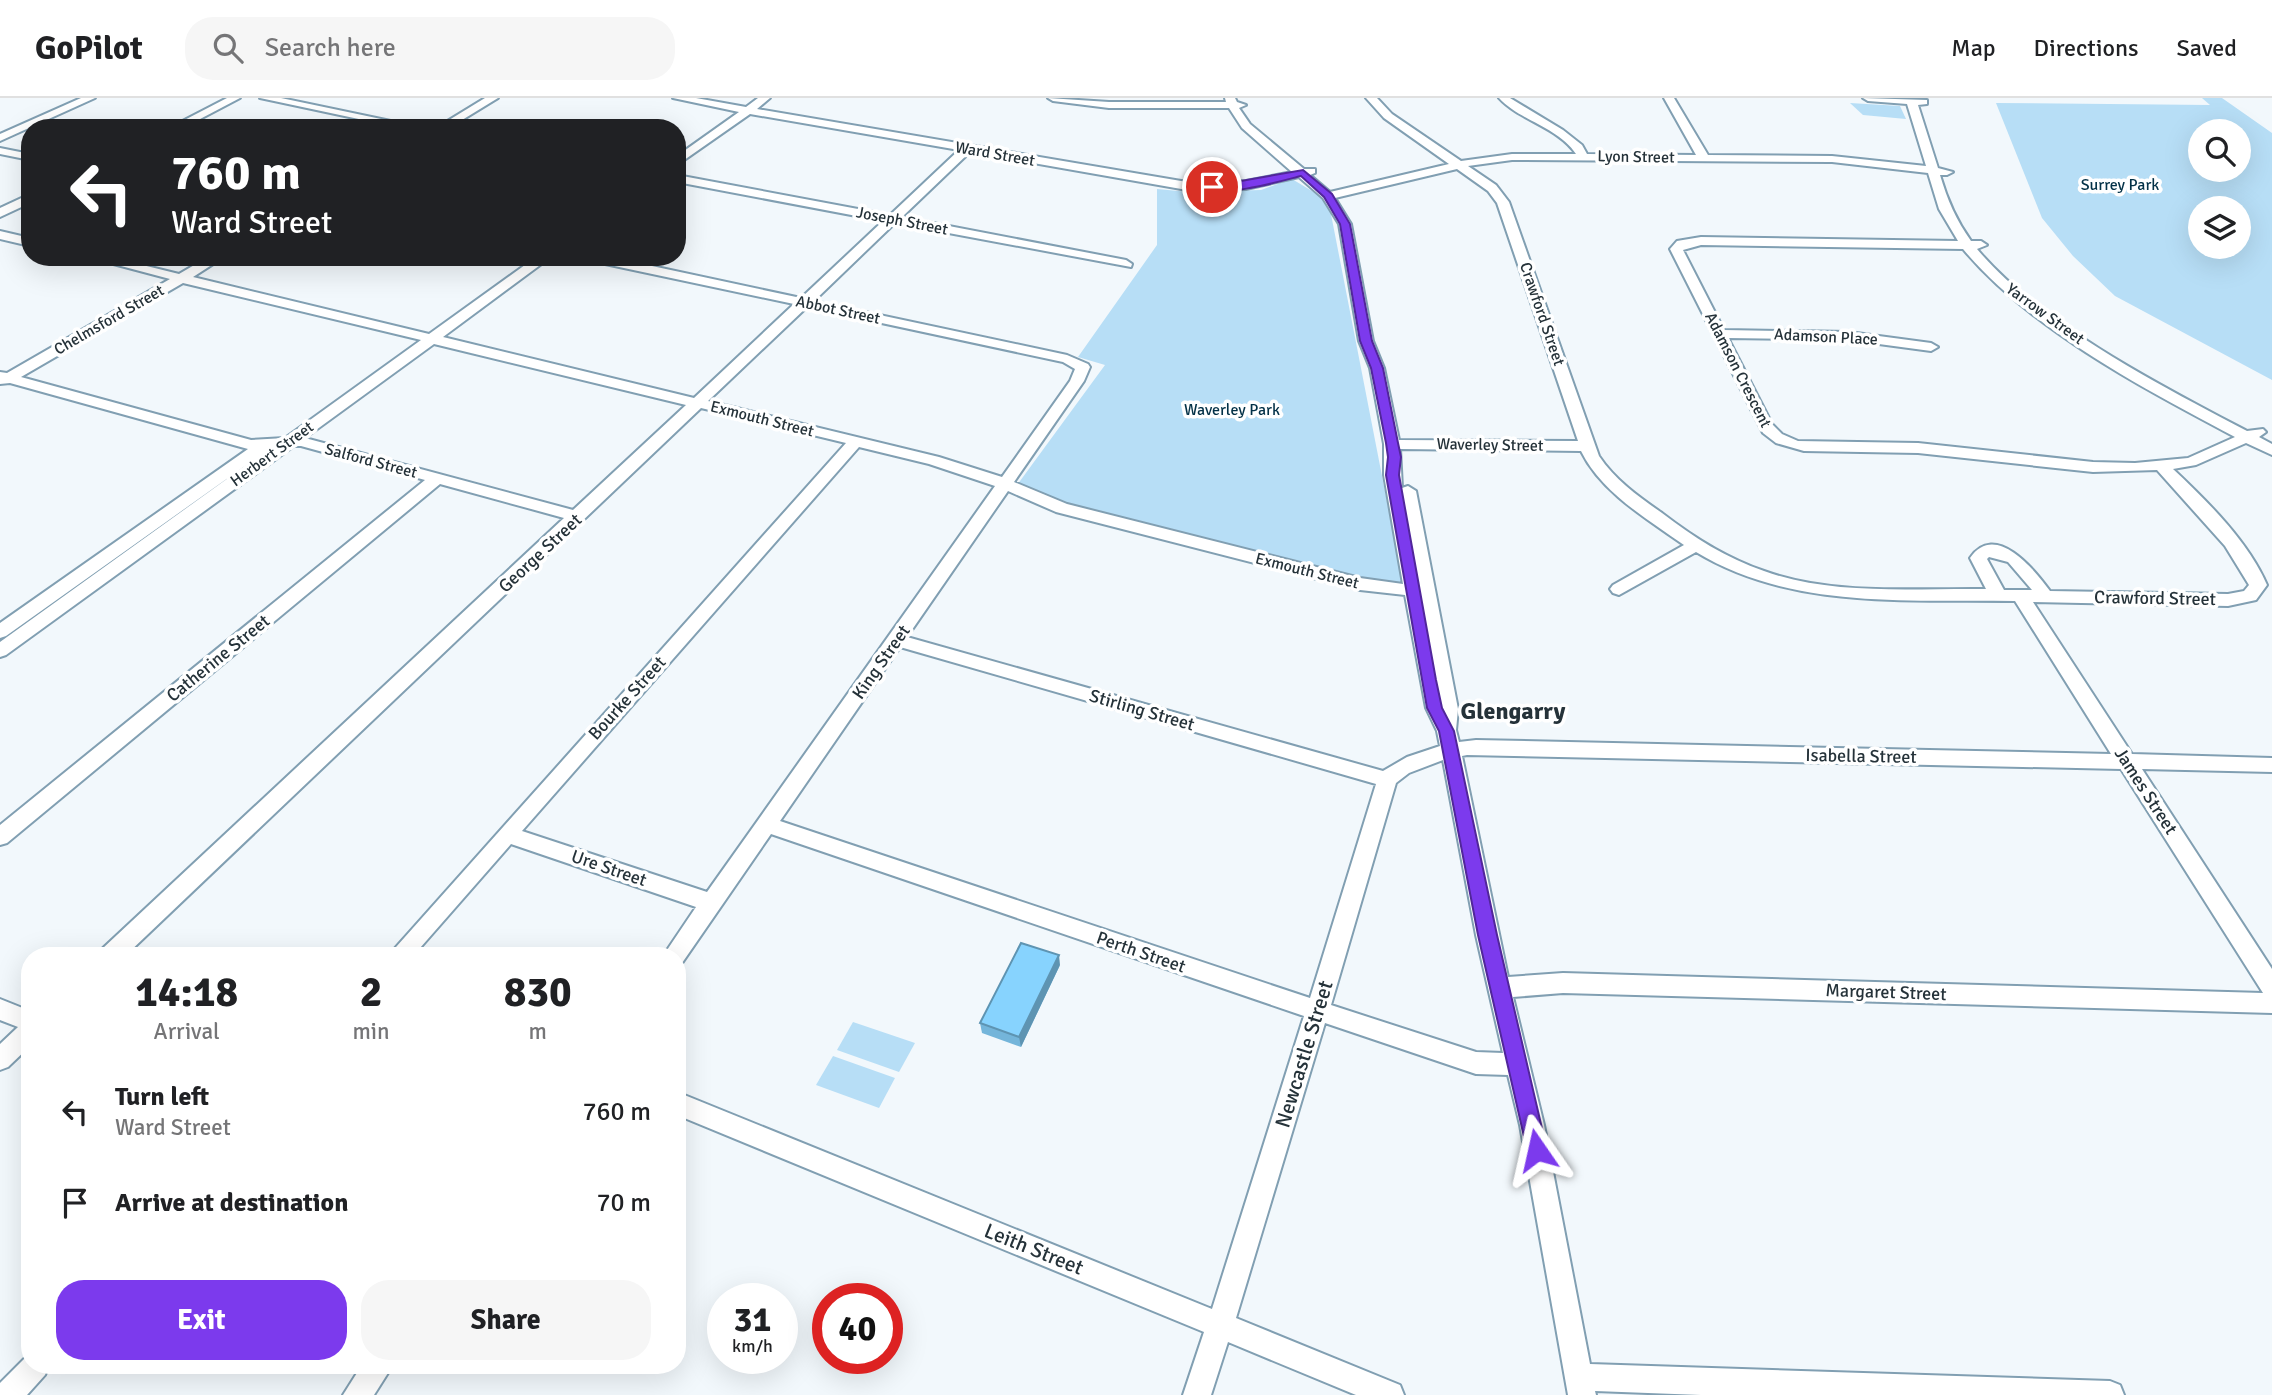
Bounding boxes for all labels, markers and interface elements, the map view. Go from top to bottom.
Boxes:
search box [185,17,675,80]
text: GoPilot [35,28,143,69]
icon: search [209,29,247,67]
text: Search here [265,32,396,64]
text: Map [1951,33,1996,63]
text: Directions [2034,33,2139,63]
text: Saved [2177,33,2237,63]
map controls [2188,119,2251,259]
button: search [2188,119,2251,182]
street label: Ward Street [954,137,1037,171]
text: 760 m [171,143,301,203]
street label: Lyon Street [1597,146,1675,168]
icon: left [56,147,147,238]
pin [1182,157,1242,217]
icon: arrive [1193,168,1231,206]
park label: Surrey Park [2081,175,2159,195]
button: layers [2188,196,2251,259]
street label: Joseph Street [854,202,950,240]
text: Ward Street [171,203,332,242]
street label: Crawford Street [1515,260,1569,369]
street label: Yarrow Street [2002,279,2088,349]
street label: Chelmsford Street [50,280,168,360]
street label: Abbot Street [794,291,882,329]
street label: Adamson Crescent [1700,309,1776,431]
street label: Adamson Place [1774,324,1878,350]
street label: Exmouth Street [708,397,816,442]
park label: Waverley Park [1184,400,1280,420]
street label: Herbert Street [226,417,318,491]
street label: Waverley Street [1436,434,1544,456]
street label: Salford Street [323,439,420,483]
street label: George Street [494,509,586,597]
street label: Exmouth Street [1253,549,1361,594]
street label: Crawford Street [2094,586,2216,610]
street label: Catherine Street [162,610,274,706]
street label: King Street [847,621,915,703]
street label: Bourke Street [584,652,670,744]
street label: Stirling Street [1087,685,1197,735]
district label: Glengarry [1460,696,1566,726]
street label: Isabella Street [1805,744,1917,768]
street label: James Street [2110,744,2182,838]
street label: Ure Street [568,845,650,891]
street label: Perth Street [1094,927,1188,977]
text: 14:18 [135,967,238,1018]
text: 2 [360,967,382,1018]
text: 830 [504,967,572,1018]
street label: Newcastle Street [1269,977,1339,1131]
street label: Margaret Street [1825,979,1947,1005]
text: Arrival [154,1017,220,1046]
text: min [352,1017,390,1046]
text: m [529,1017,547,1046]
text: Turn left [115,1081,209,1113]
icon: left [56,1093,94,1131]
text: 760 m [582,1096,651,1128]
text: Ward Street [115,1113,231,1142]
position arrow [1500,1113,1574,1187]
icon: arrive [56,1184,94,1222]
text: Arrive at destination [115,1187,348,1219]
text: 70 m [596,1187,651,1219]
street label: Leith Street [981,1217,1087,1281]
button: Exit [56,1280,347,1360]
button: Share [361,1280,651,1360]
speed limit sign: 40 [812,1283,903,1374]
text: 31 [734,1298,771,1341]
text: km/h [732,1335,773,1357]

